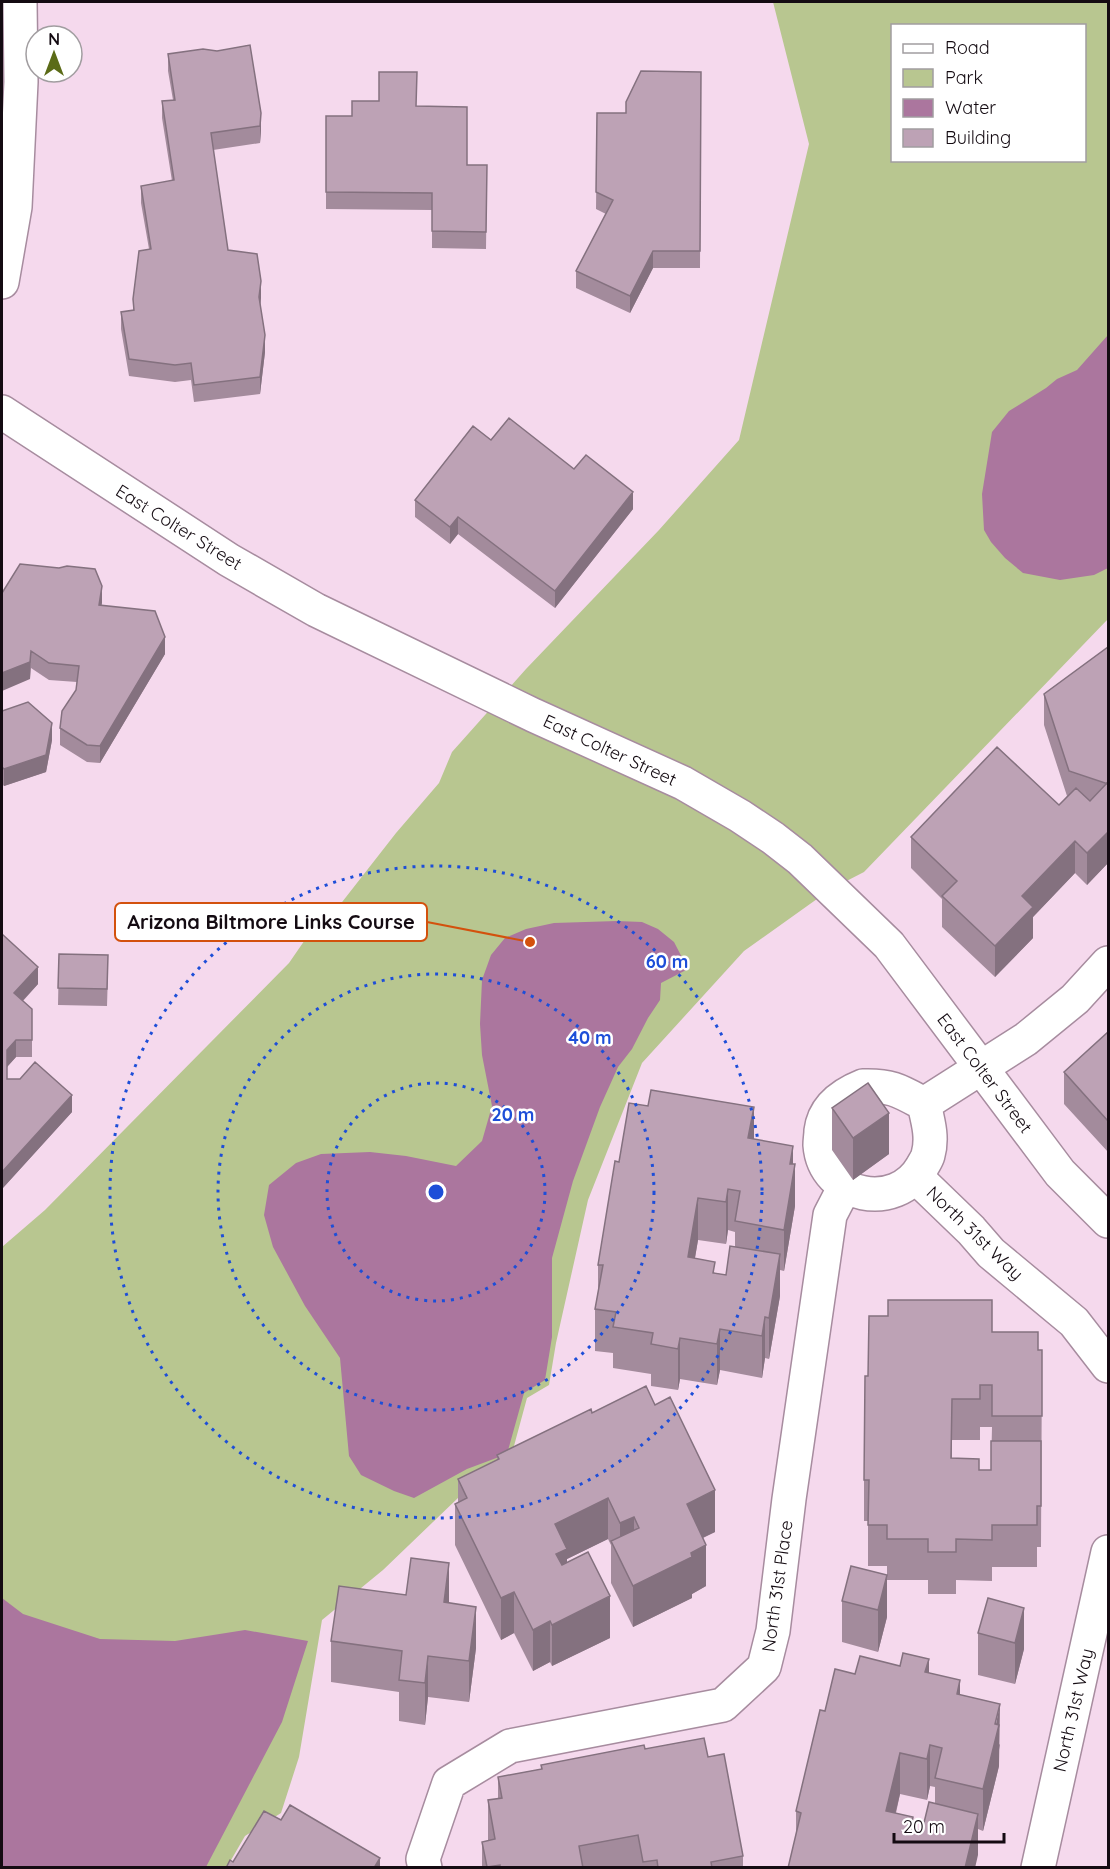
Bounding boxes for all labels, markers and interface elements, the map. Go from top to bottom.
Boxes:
north arrow [24,24,84,84]
legend [891,24,1086,162]
text: N [48,29,60,49]
text: Road [945,36,990,59]
text: Park [945,66,983,89]
text: Water [945,96,996,119]
text: Building [945,126,1011,149]
street label: East Colter Street [112,479,246,575]
street label: East Colter Street [540,709,680,791]
callout: Arizona Biltmore Links Course [115,903,427,941]
text: Arizona Biltmore Links Course [127,909,415,934]
text: 60 m [646,950,688,973]
street label: East Colter Street [932,1008,1038,1138]
text: 40 m [568,1026,612,1049]
text: 20 m [492,1103,534,1126]
street label: North 31st Way [922,1181,1028,1285]
centre of rings [426,1182,446,1202]
street label: North 31st Place [756,1519,798,1653]
street label: North 31st Way [1048,1646,1098,1774]
scale bar [894,1806,1004,1844]
text: 20 m [903,1815,945,1838]

